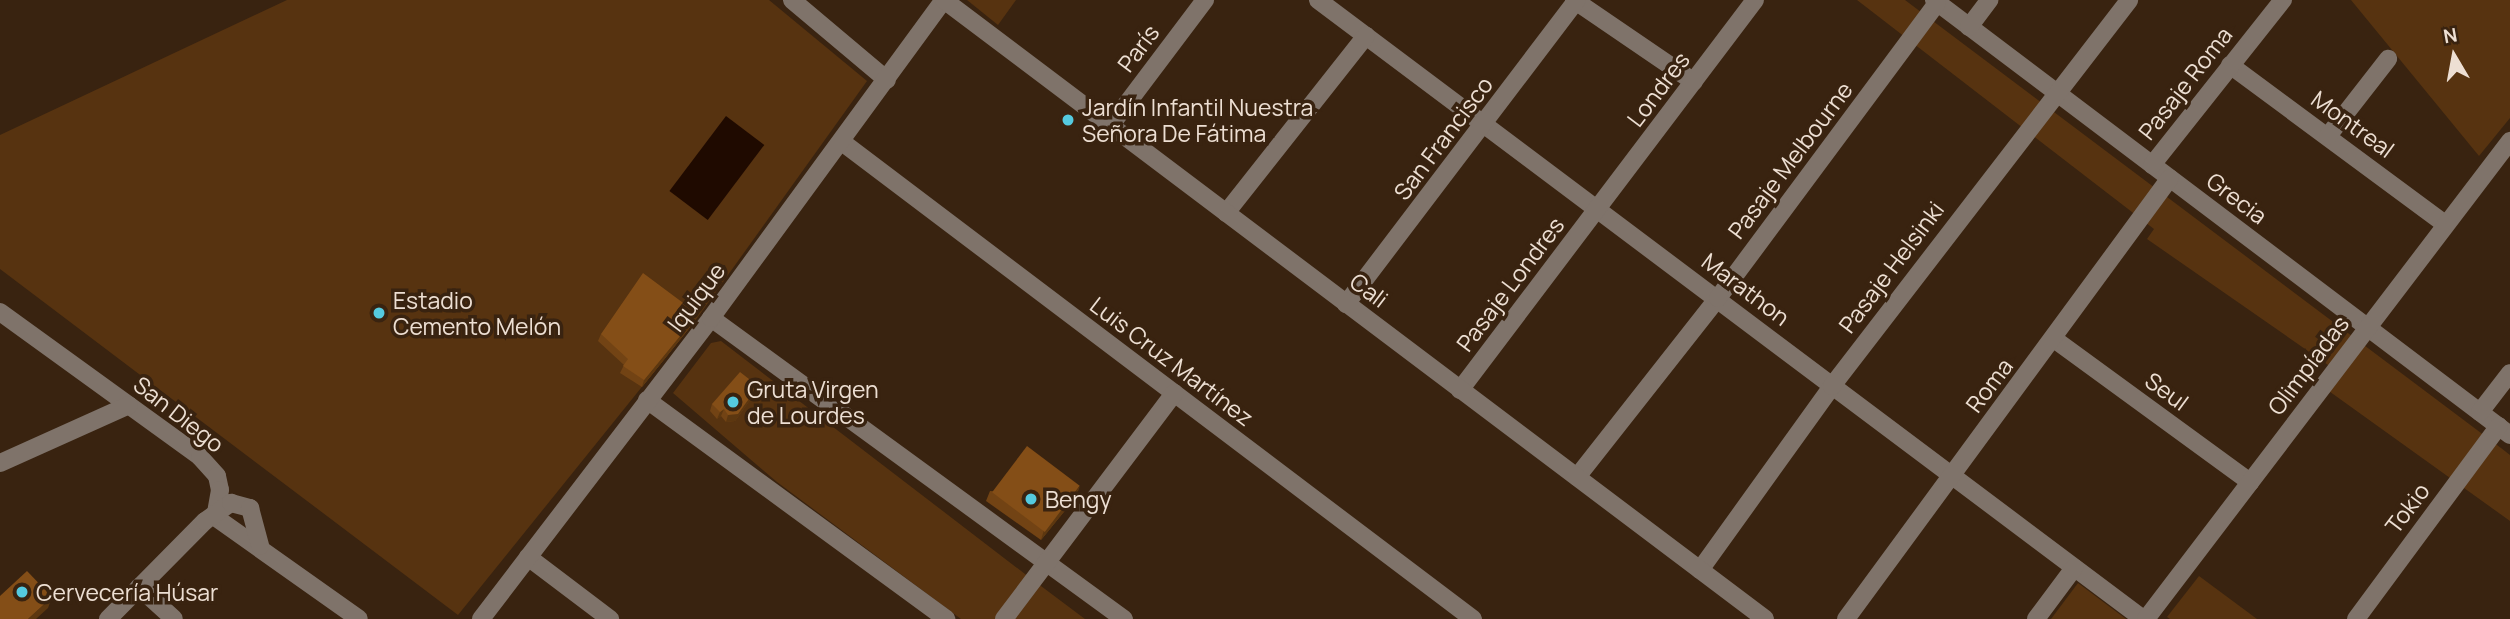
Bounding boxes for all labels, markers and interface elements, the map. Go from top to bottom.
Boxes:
street label: París [1111,19,1165,77]
street label: Pasaje Roma [2133,21,2237,145]
north arrow [2419,21,2489,91]
text: N [2441,21,2459,49]
street label: Londres [1621,46,1695,132]
street label: San Francisco [1388,71,1498,205]
street label: Pasaje Melbourne [1722,76,1858,244]
street label: Montreal [2306,85,2400,163]
place label: Jardín Infantil Nuestra Señora De Fátima [1082,93,1313,147]
marker: Jardín Infantil Nuestra Señora De Fátima [1060,112,1076,128]
street label: Grecia [2201,166,2273,230]
street label: Pasaje Helsinki [1833,196,1949,338]
street label: Pasaje Londres [1451,211,1569,357]
street label: Marathon [1697,247,1795,331]
street label: Iquique [661,257,731,337]
street label: Cali [1345,267,1393,313]
place label: Estadio Cemento Melón [393,286,561,340]
street label: Luis Cruz Martínez [1085,291,1259,431]
marker: Estadio Cemento Melón [371,305,387,321]
street label: Olimpíadas [2262,310,2354,420]
street label: Roma [1960,353,2018,417]
street label: Seul [2140,366,2194,416]
street label: San Diego [128,370,230,458]
place label: Gruta Virgen de Lourdes [747,375,879,429]
marker: Gruta Virgen de Lourdes [725,394,741,410]
street label: Tokio [2379,477,2435,539]
place label: Bengy [1045,485,1112,513]
marker: Bengy [1023,491,1039,507]
place label: Cervecería Húsar [36,578,218,606]
marker: Cervecería Húsar [14,584,30,600]

